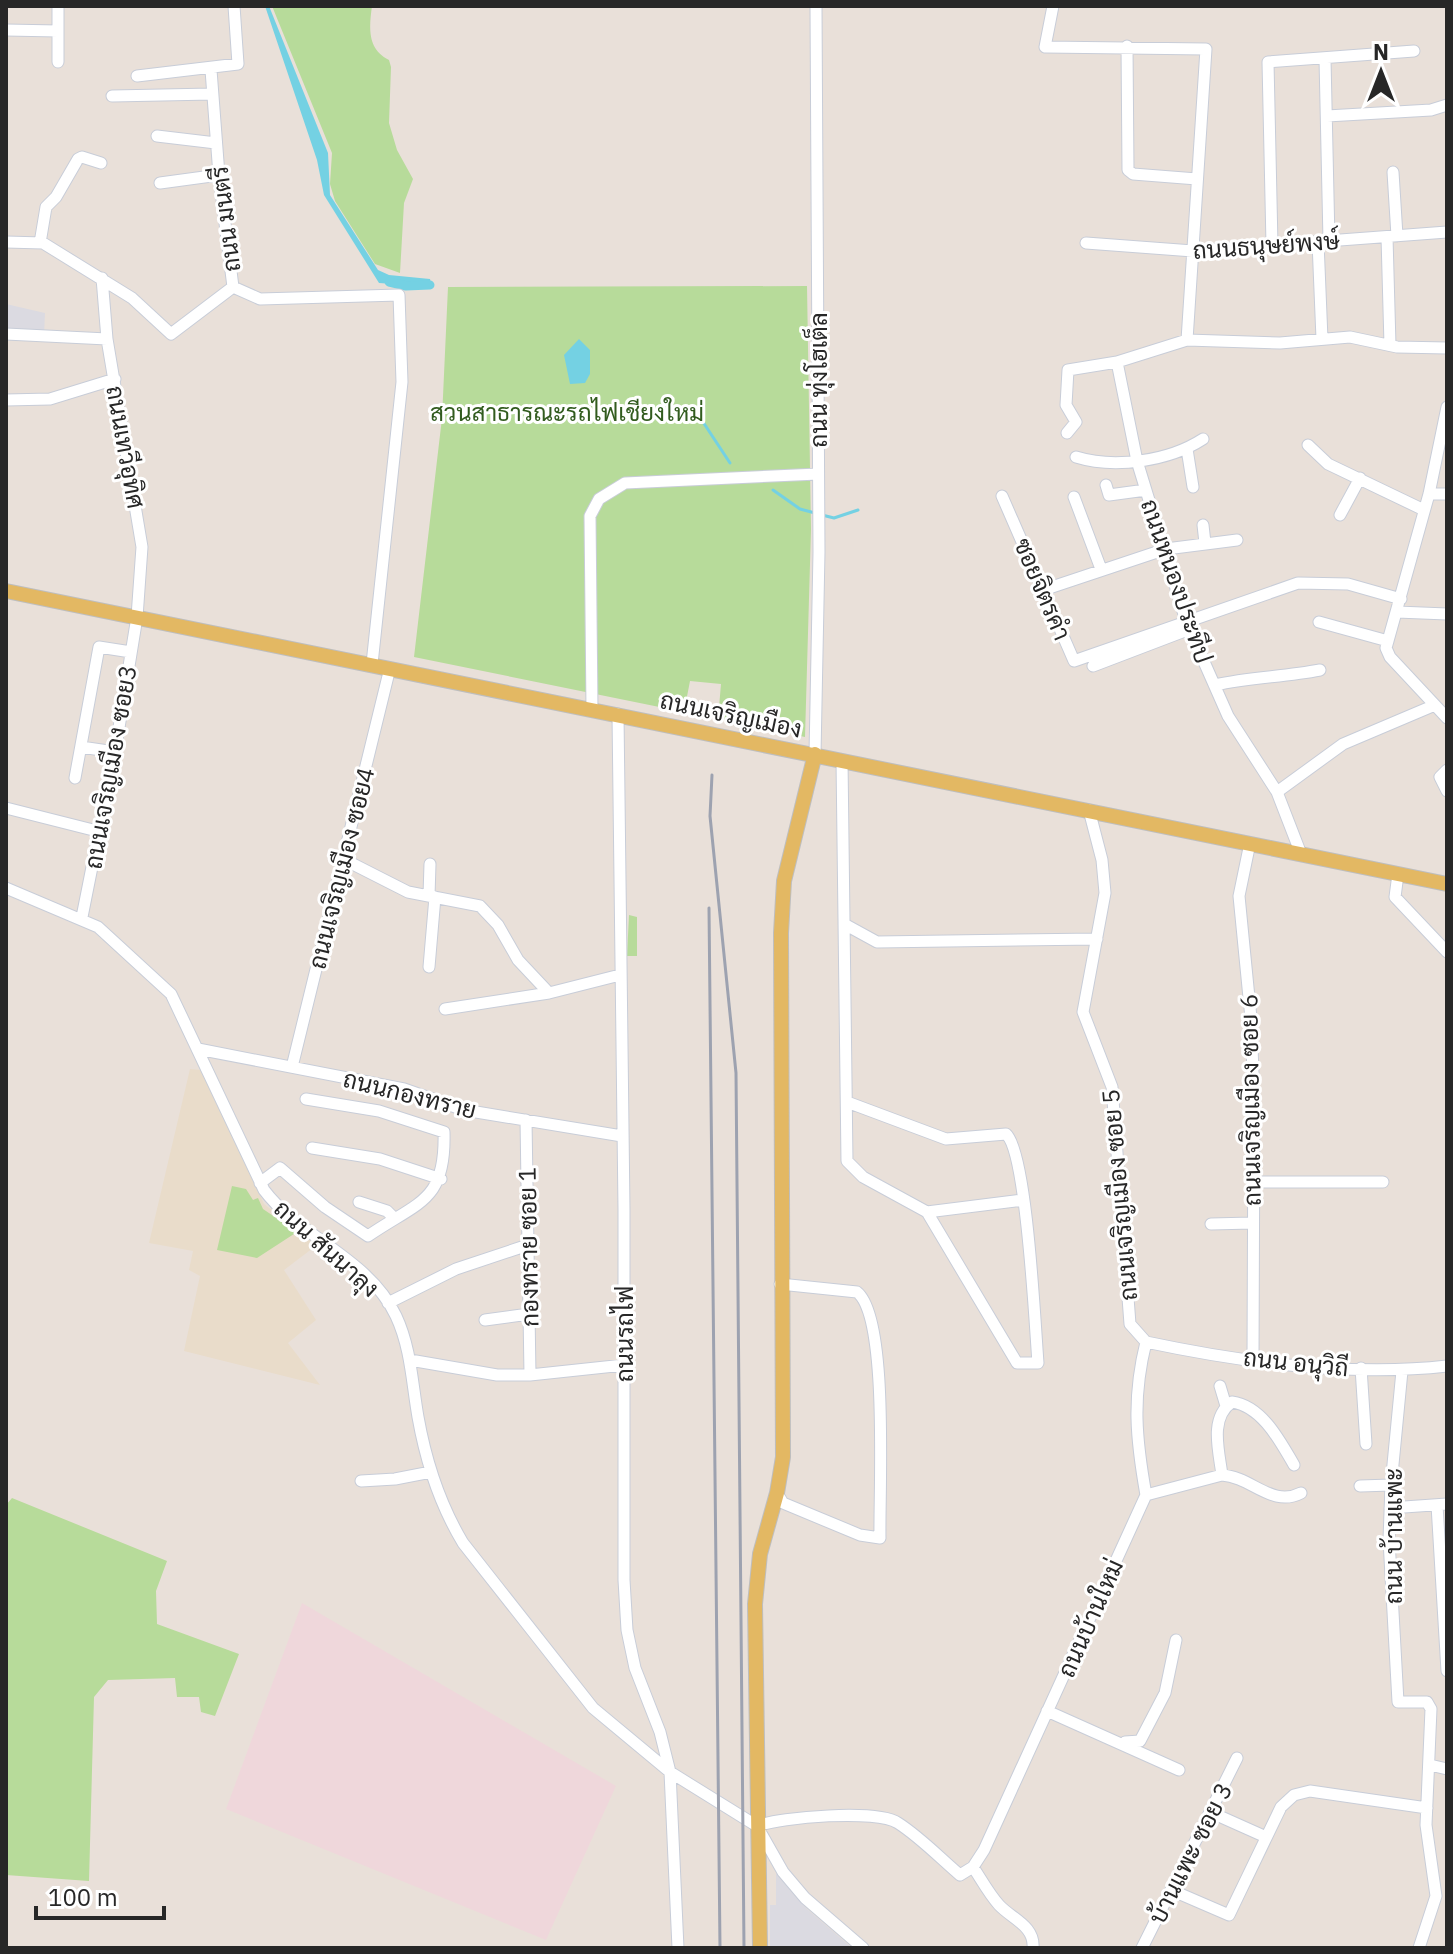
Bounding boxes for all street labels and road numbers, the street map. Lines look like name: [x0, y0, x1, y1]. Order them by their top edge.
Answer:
street label: ถนน มนตรี: [203, 164, 247, 274]
street label: ถนนธนุษย์พงษ์: [1191, 224, 1341, 267]
street label: ถนน ทุ่งโฮเต็ล: [802, 312, 835, 448]
street label: ถนนเทวีอุทิศ: [98, 383, 153, 511]
street label: ถนนหนองประทีป: [1134, 495, 1220, 667]
street label: ซอยจิตรคำ: [1007, 533, 1079, 645]
street label: ถนนเจริญเมือง ซอย3: [76, 662, 144, 872]
street label: ถนนเจริญเมือง: [657, 683, 805, 745]
street label: ถนนเจริญเมือง ซอย4: [300, 764, 382, 972]
street label: ถนนเจริญเมือง ซอย 6: [1232, 994, 1268, 1206]
street label: ถนนกองทราย: [340, 1062, 480, 1126]
street label: ถนนเจริญเมือง ซอย 5: [1094, 1088, 1144, 1302]
street label: กองทราย ซอย 1: [511, 1167, 545, 1327]
street label: ถนน สันนาลุง: [267, 1192, 386, 1305]
street label: ถนนรถไฟ: [608, 1286, 640, 1382]
street label: ถนน อนุวิถี: [1242, 1341, 1350, 1384]
street label: ถนน บ้านแพะ: [1377, 1468, 1409, 1604]
street label: ถนนบ้านใหม่: [1050, 1554, 1130, 1682]
street label: บ้านแพะ ซอย 3: [1141, 1777, 1239, 1929]

